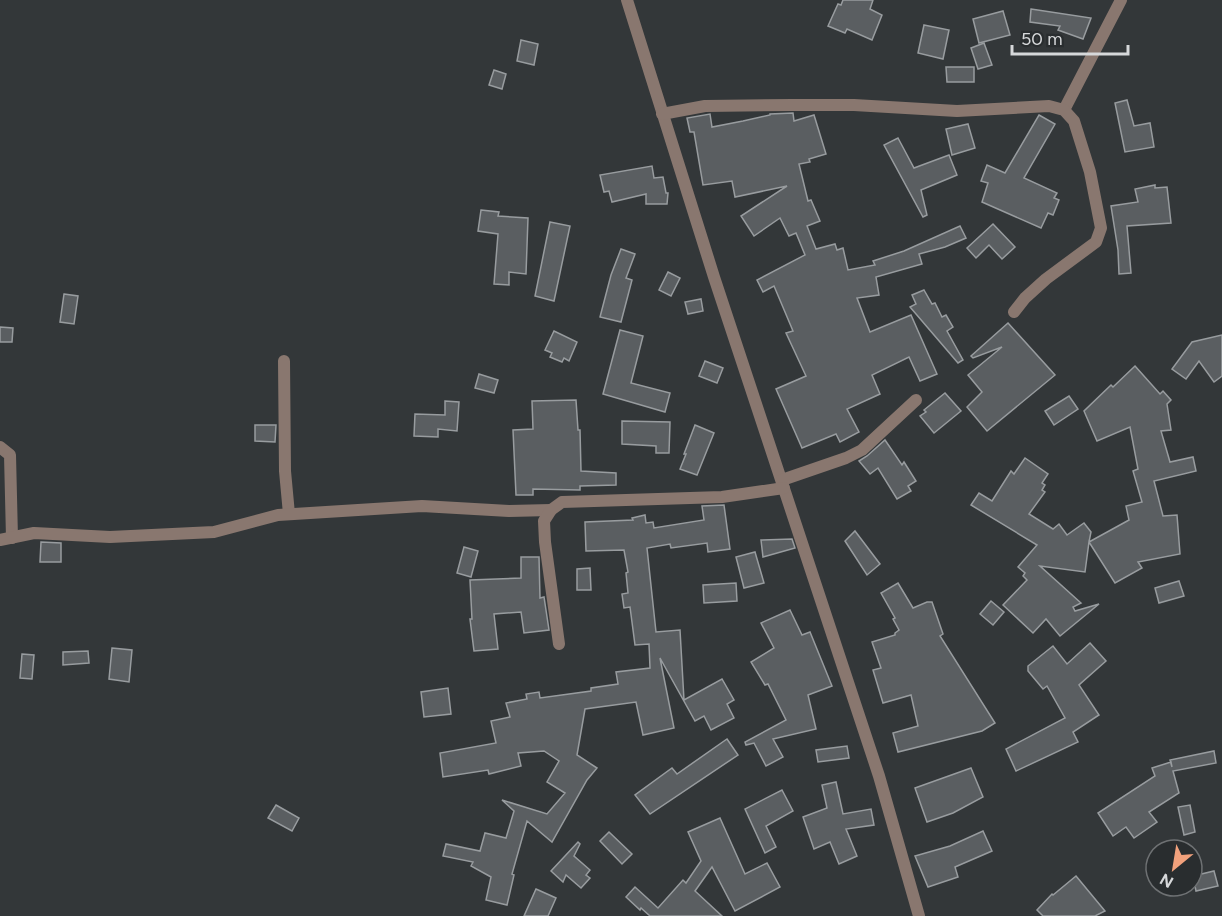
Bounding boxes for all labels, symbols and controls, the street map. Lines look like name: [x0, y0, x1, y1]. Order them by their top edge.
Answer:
scale bar: [1012, 18, 1128, 56]
text: 50 m: [1021, 28, 1063, 50]
north arrow: [1144, 838, 1204, 898]
text: N: [1157, 869, 1177, 892]

